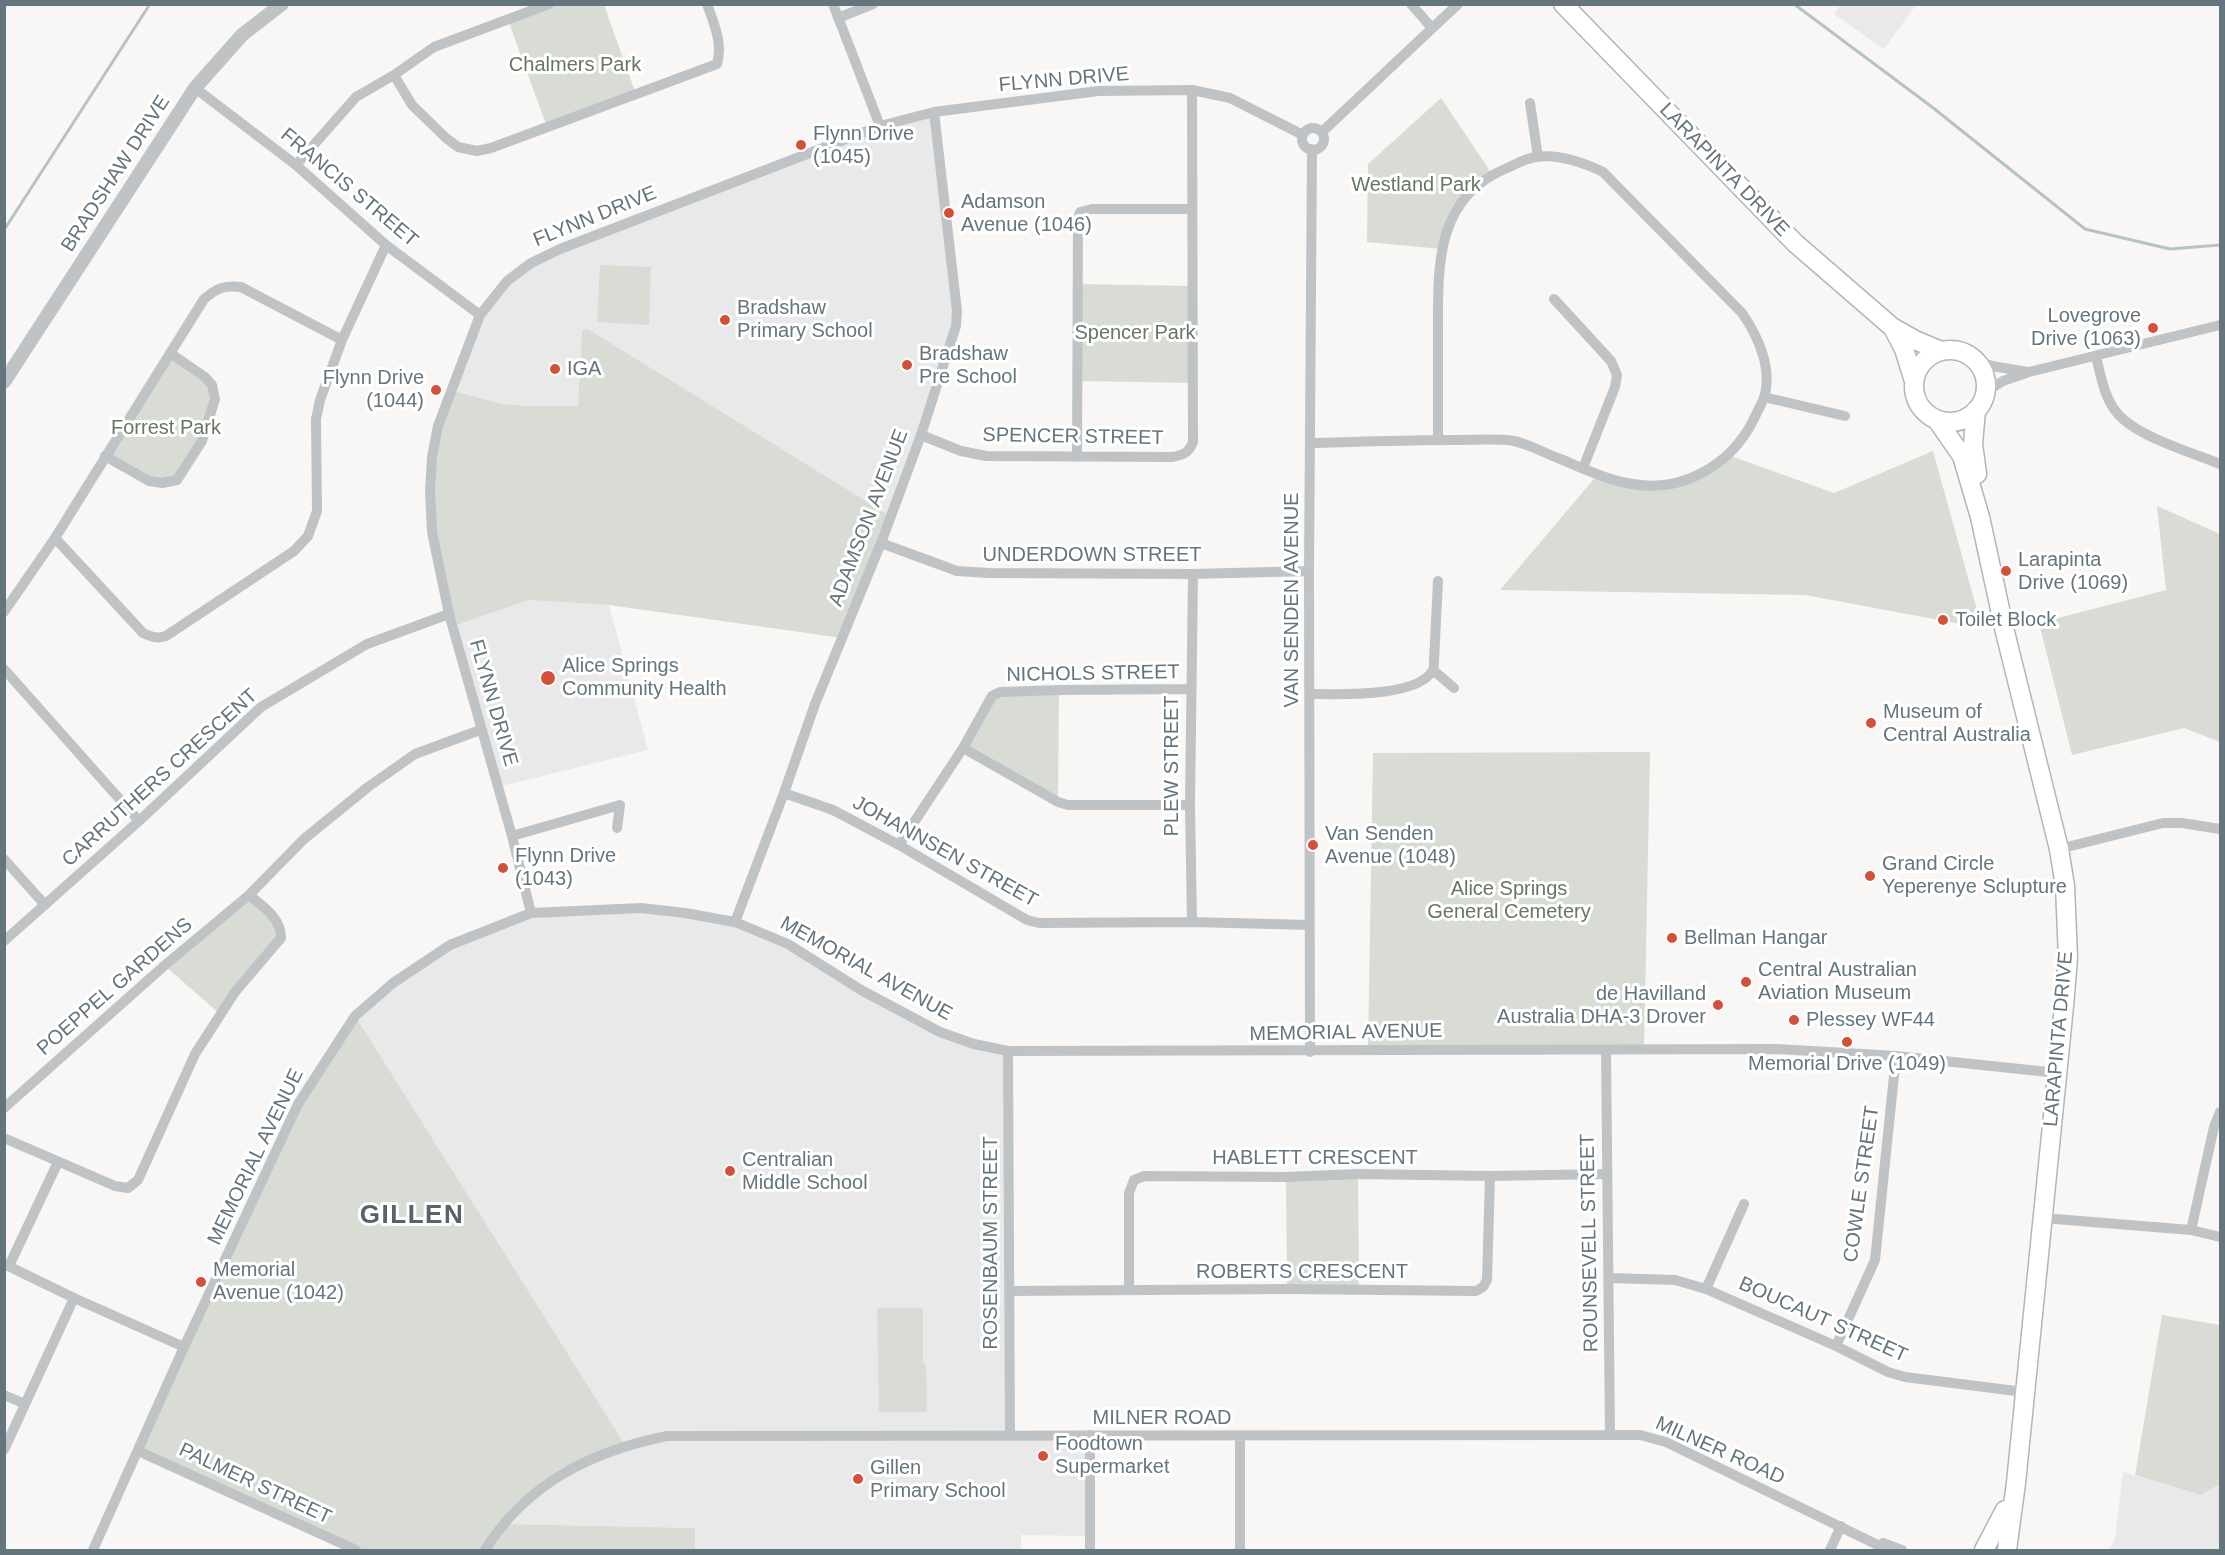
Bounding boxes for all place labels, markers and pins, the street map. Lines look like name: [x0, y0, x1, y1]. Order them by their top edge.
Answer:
place label: Flynn Drive (1045): [813, 122, 914, 169]
marker: Flynn Drive (1045): [794, 138, 808, 152]
place label: Adamson Avenue (1046): [961, 190, 1092, 237]
marker: Adamson Avenue (1046): [942, 206, 956, 220]
place label: Bradshaw Primary School: [737, 296, 873, 343]
place label: Lovegrove Drive (1063): [2031, 304, 2141, 351]
marker: Bradshaw Primary School: [718, 313, 732, 327]
marker: Lovegrove Drive (1063): [2146, 321, 2160, 335]
place label: Bradshaw Pre School: [919, 342, 1017, 389]
place label: IGA: [567, 357, 601, 381]
marker: Bradshaw Pre School: [900, 358, 914, 372]
marker: IGA: [548, 362, 562, 376]
place label: Flynn Drive (1044): [323, 366, 424, 413]
marker: Flynn Drive (1044): [429, 383, 443, 397]
place label: Larapinta Drive (1069): [2018, 548, 2128, 595]
marker: Larapinta Drive (1069): [1999, 564, 2013, 578]
place label: Toilet Block: [1955, 608, 2056, 632]
marker: Toilet Block: [1936, 613, 1950, 627]
place label: Alice Springs Community Health: [562, 654, 727, 701]
marker: Alice Springs Community Health: [539, 669, 557, 687]
place label: Museum of Central Australia: [1883, 700, 2031, 747]
marker: Museum of Central Australia: [1864, 716, 1878, 730]
place label: Van Senden Avenue (1048): [1325, 822, 1456, 869]
marker: Van Senden Avenue (1048): [1306, 838, 1320, 852]
place label: Flynn Drive (1043): [515, 844, 616, 891]
place label: Grand Circle Yeperenye Sclupture: [1882, 852, 2067, 899]
marker: Flynn Drive (1043): [496, 861, 510, 875]
marker: Grand Circle Yeperenye Sclupture: [1863, 869, 1877, 883]
place label: Bellman Hangar: [1684, 926, 1827, 950]
marker: Bellman Hangar: [1665, 931, 1679, 945]
place label: Central Australian Aviation Museum: [1758, 958, 1917, 1005]
marker: Central Australian Aviation Museum: [1739, 975, 1753, 989]
place label: de Havilland Australia DHA-3 Drover: [1497, 982, 1706, 1029]
marker: de Havilland Australia DHA-3 Drover: [1711, 998, 1725, 1012]
place label: Plessey WF44: [1806, 1008, 1935, 1032]
marker: Plessey WF44: [1787, 1013, 1801, 1027]
marker: Memorial Drive (1049): [1840, 1035, 1854, 1049]
place label: Memorial Drive (1049): [1748, 1052, 1946, 1076]
place label: Centralian Middle School: [742, 1148, 868, 1195]
marker: Centralian Middle School: [723, 1164, 737, 1178]
place label: Memorial Avenue (1042): [213, 1258, 344, 1305]
marker: Memorial Avenue (1042): [194, 1275, 208, 1289]
place label: Foodtown Supermarket: [1055, 1432, 1169, 1479]
marker: Foodtown Supermarket: [1036, 1449, 1050, 1463]
place label: Gillen Primary School: [870, 1456, 1006, 1503]
marker: Gillen Primary School: [851, 1472, 865, 1486]

